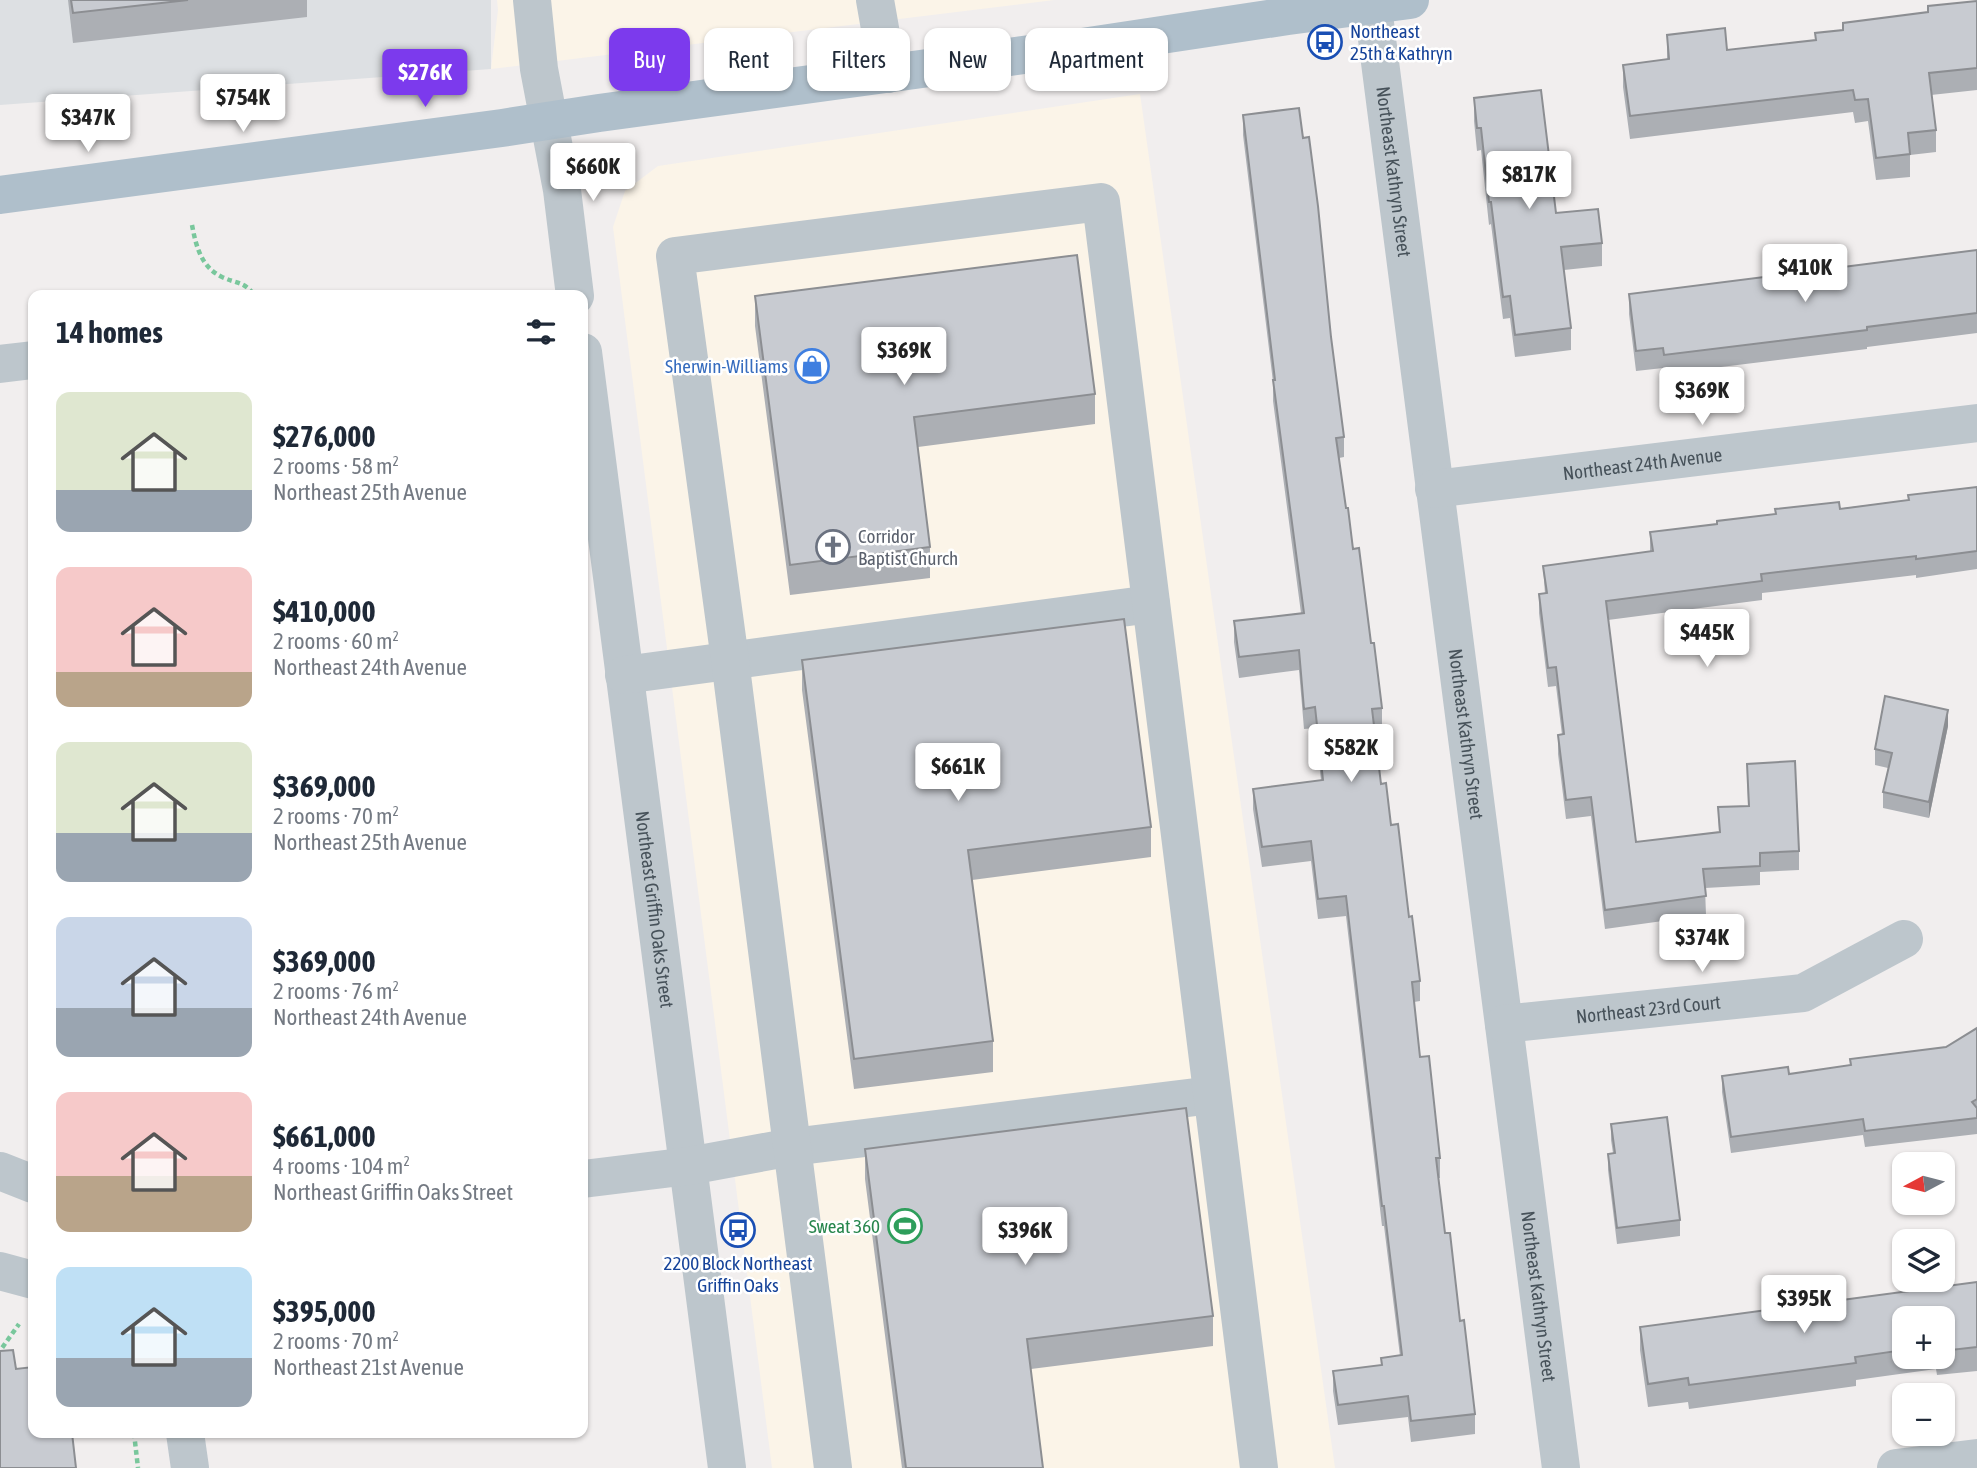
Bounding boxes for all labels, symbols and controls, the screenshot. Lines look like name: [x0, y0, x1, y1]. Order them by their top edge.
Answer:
place label: Northeast 25th & Kathryn: [1350, 20, 1453, 64]
bus stop icon: Northeast 25th & Kathryn: [1306, 23, 1344, 61]
chip: Buy: [609, 28, 690, 91]
chip: Rent: [704, 28, 793, 91]
chip: Filters: [807, 28, 910, 91]
chip: New: [924, 28, 1011, 91]
chip: Apartment: [1025, 28, 1168, 91]
pin: $276K: [376, 50, 474, 109]
text: $276K: [398, 59, 452, 85]
pin: $754K: [194, 74, 292, 134]
text: $754K: [216, 84, 270, 110]
street label: Northeast Kathryn Street: [1372, 85, 1416, 258]
pin: $347K: [39, 94, 137, 154]
text: $347K: [61, 104, 115, 130]
pin: $660K: [544, 144, 642, 203]
pin: $817K: [1480, 152, 1578, 211]
text: $660K: [566, 153, 620, 179]
text: $817K: [1502, 161, 1556, 187]
pin: $410K: [1756, 244, 1854, 304]
text: $410K: [1778, 254, 1832, 280]
icon: filters: [522, 313, 560, 351]
text: 14 homes: [56, 315, 163, 349]
pin: $369K: [855, 328, 953, 387]
text: $369K: [877, 337, 931, 363]
shop icon: Sherwin-Williams: [793, 347, 831, 385]
place label: Sherwin-Williams: [665, 355, 788, 377]
pin: $369K: [1653, 368, 1751, 427]
text: $369K: [1675, 377, 1729, 403]
text: $276,000: [273, 419, 376, 453]
icon: home: [112, 420, 196, 504]
street label: Northeast 24th Avenue: [1562, 443, 1723, 484]
text: 2 rooms · 58 m²: [273, 453, 399, 479]
text: Northeast 25th Avenue: [273, 479, 467, 505]
place label: Corridor Baptist Church: [858, 525, 958, 569]
church icon: Corridor Baptist Church: [814, 528, 852, 566]
text: $410,000: [273, 594, 376, 628]
icon: home: [112, 595, 196, 679]
pin: $445K: [1658, 610, 1756, 669]
text: $445K: [1680, 619, 1734, 645]
text: 2 rooms · 60 m²: [273, 628, 399, 654]
street label: Northeast Kathryn Street: [1445, 647, 1488, 821]
text: Northeast 24th Avenue: [273, 654, 467, 680]
pin: $582K: [1302, 724, 1400, 784]
text: $582K: [1324, 734, 1378, 760]
pin: $661K: [909, 744, 1007, 803]
text: $661K: [931, 753, 985, 779]
text: $369,000: [273, 769, 376, 803]
icon: home: [112, 770, 196, 854]
text: 2 rooms · 70 m²: [273, 803, 399, 829]
street label: Northeast Griffin Oaks Street: [631, 810, 679, 1009]
text: Northeast 25th Avenue: [273, 829, 467, 855]
pin: $374K: [1653, 914, 1751, 974]
text: $374K: [1675, 924, 1729, 950]
text: $369,000: [273, 944, 376, 978]
icon: home: [112, 945, 196, 1029]
text: 2 rooms · 76 m²: [273, 978, 399, 1004]
street label: Northeast 23rd Court: [1575, 991, 1722, 1027]
text: Northeast 24th Avenue: [273, 1004, 467, 1030]
text: $661,000: [273, 1119, 376, 1153]
icon: home: [112, 1120, 196, 1204]
north arrow: [1892, 1152, 1955, 1214]
map controls: [1892, 1152, 1955, 1446]
text: 4 rooms · 104 m²: [273, 1153, 410, 1179]
text: Northeast Griffin Oaks Street: [273, 1179, 513, 1205]
sports icon: Sweat 360: [886, 1207, 924, 1245]
pin: $396K: [976, 1208, 1074, 1267]
street label: Northeast Kathryn Street: [1517, 1210, 1561, 1383]
bus stop icon: 2200 Block Northeast Griffin Oaks: [719, 1211, 757, 1249]
place label: Sweat 360: [809, 1215, 880, 1237]
text: $396K: [998, 1217, 1052, 1243]
button: layers: [1892, 1229, 1955, 1292]
place label: 2200 Block Northeast Griffin Oaks: [664, 1252, 812, 1296]
pin: $395K: [1755, 1276, 1853, 1335]
text: $395K: [1777, 1285, 1831, 1311]
text: $395,000: [273, 1294, 376, 1328]
icon: home: [112, 1295, 196, 1379]
button: +: [1892, 1306, 1955, 1369]
text: 2 rooms · 70 m²: [273, 1328, 399, 1354]
text: Northeast 21st Avenue: [273, 1354, 464, 1380]
button: −: [1892, 1383, 1955, 1446]

